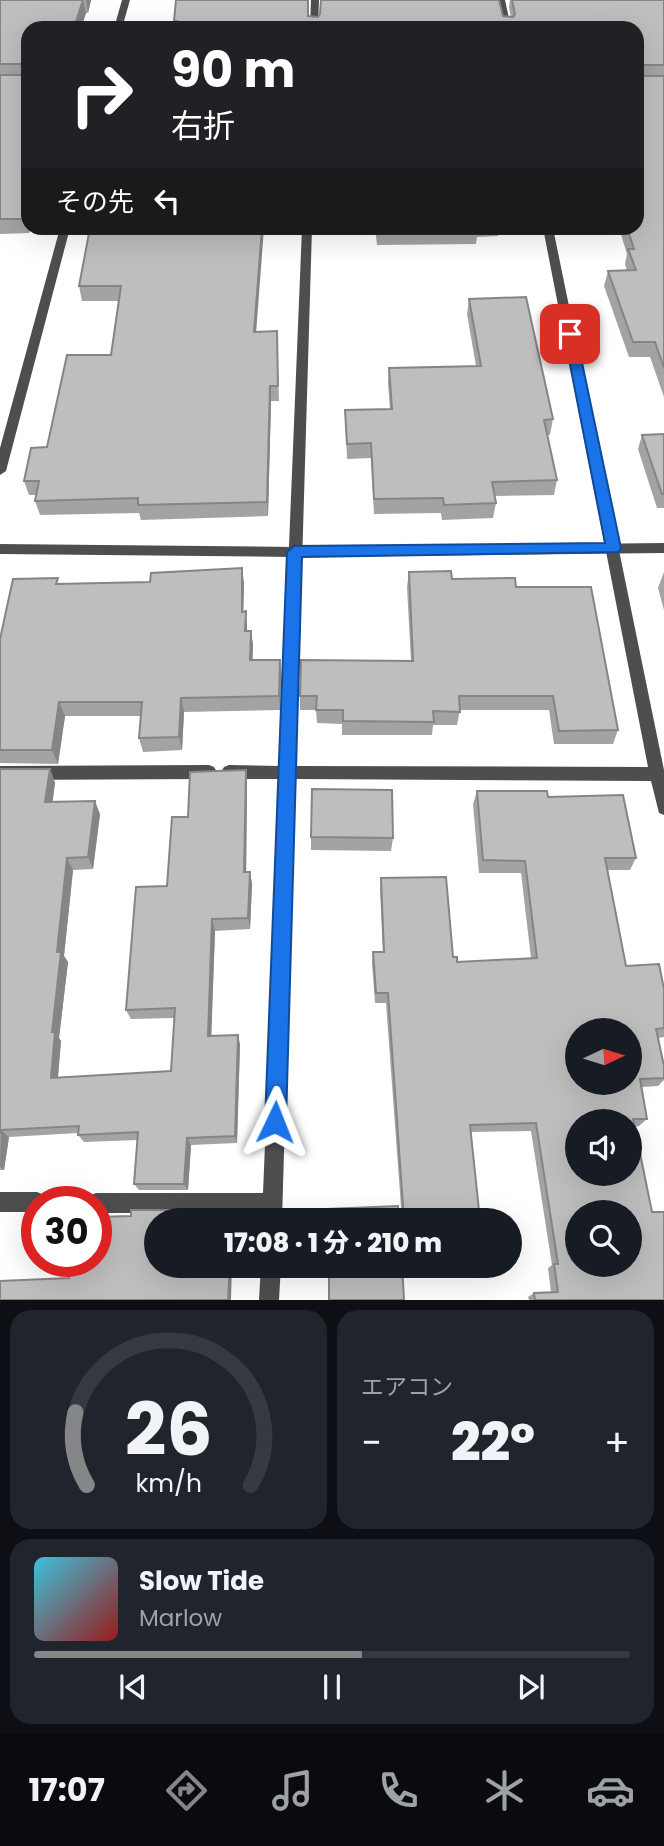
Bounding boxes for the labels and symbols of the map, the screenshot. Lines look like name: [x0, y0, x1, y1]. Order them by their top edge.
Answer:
pin: [540, 304, 600, 364]
north arrow: [565, 1018, 642, 1096]
position arrow: [238, 1085, 312, 1159]
speed limit sign: 30: [21, 1186, 112, 1277]

